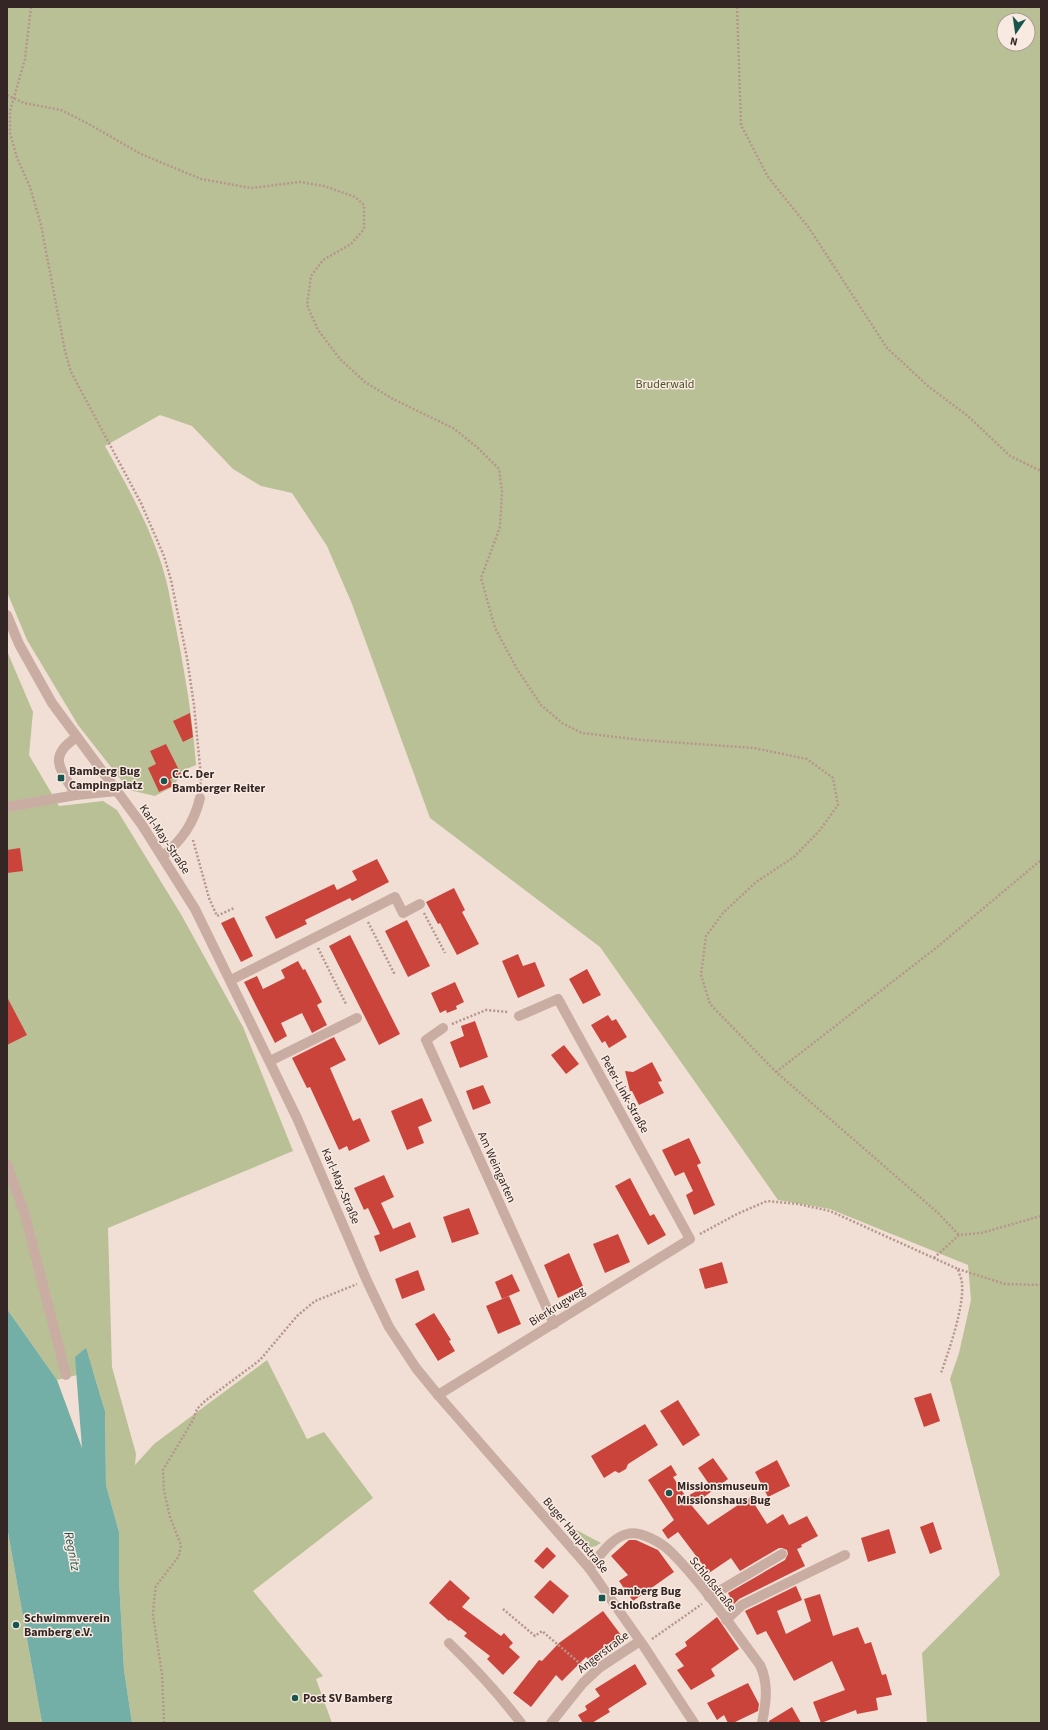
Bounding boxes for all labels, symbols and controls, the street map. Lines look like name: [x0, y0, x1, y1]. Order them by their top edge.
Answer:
north arrow: [996, 12, 1036, 52]
text: N: [1009, 33, 1019, 49]
park label: Bruderwald: [635, 376, 695, 393]
place label: Bamberg Bug Campingplatz: [69, 763, 143, 794]
place label: C.C. Der Bamberger Reiter: [172, 766, 266, 797]
marker: Bamberg Bug Campingplatz: [56, 773, 66, 783]
marker: C.C. Der Bamberger Reiter: [159, 776, 169, 786]
street label: Karl-May-Straße: [135, 801, 194, 878]
street label: Peter-Link-Straße: [596, 1052, 653, 1136]
street label: Am Weingarten: [473, 1129, 520, 1205]
street label: Karl-May-Straße: [317, 1146, 364, 1227]
street label: Bierkrugweg: [526, 1282, 589, 1330]
place label: Missionsmuseum Missionshaus Bug: [677, 1478, 771, 1509]
marker: Missionsmuseum Missionshaus Bug: [664, 1488, 674, 1498]
street label: Buger Hauptstraße: [539, 1494, 612, 1577]
water label: Regnitz: [59, 1530, 85, 1573]
street label: Schloßstraße: [685, 1553, 740, 1616]
place label: Bamberg Bug Schloßstraße: [610, 1583, 682, 1614]
marker: Bamberg Bug Schloßstraße: [597, 1593, 607, 1603]
place label: Schwimmverein Bamberg e.V.: [24, 1610, 110, 1641]
marker: Schwimmverein Bamberg e.V.: [11, 1620, 21, 1630]
street label: Angerstraße: [574, 1627, 633, 1677]
place label: Post SV Bamberg: [303, 1690, 393, 1707]
marker: Post SV Bamberg: [290, 1693, 300, 1703]

